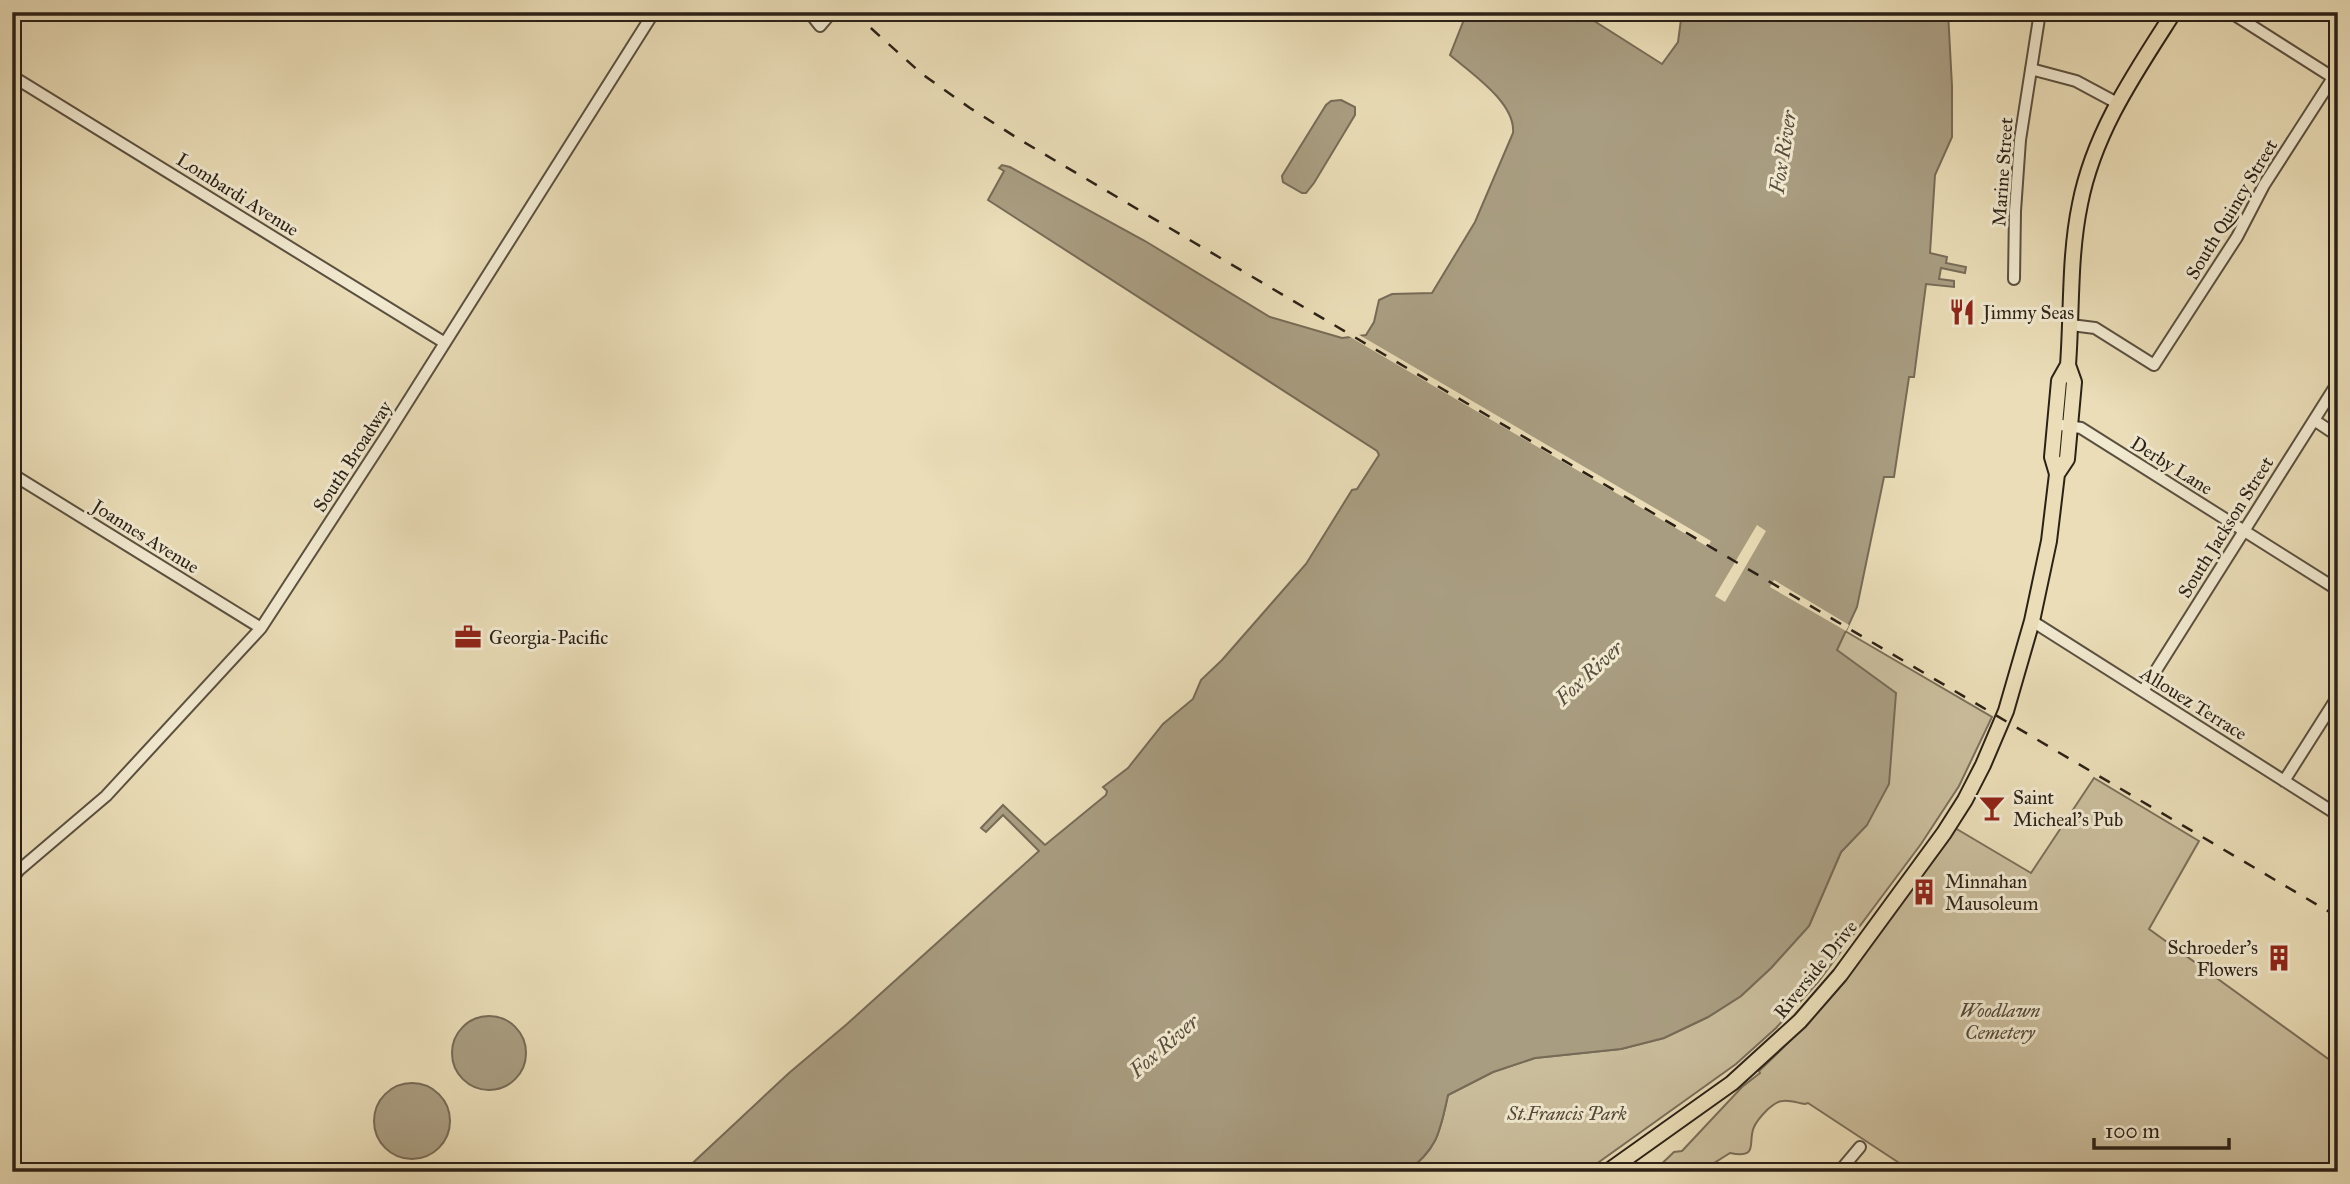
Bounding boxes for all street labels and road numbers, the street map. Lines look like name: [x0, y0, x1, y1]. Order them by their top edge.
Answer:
street label: Marine Street: [1987, 116, 2018, 227]
street label: South Quincy Street: [2181, 135, 2282, 284]
street label: Lombardi Avenue: [172, 148, 303, 241]
street label: South Broadway: [308, 395, 397, 516]
street label: Derby Lane: [2127, 431, 2217, 500]
street label: South Jackson Street: [2173, 452, 2279, 603]
street label: Joannes Avenue: [86, 493, 203, 579]
street label: Allouez Terrace: [2135, 661, 2251, 745]
street label: Riverside Drive: [1769, 915, 1862, 1023]

